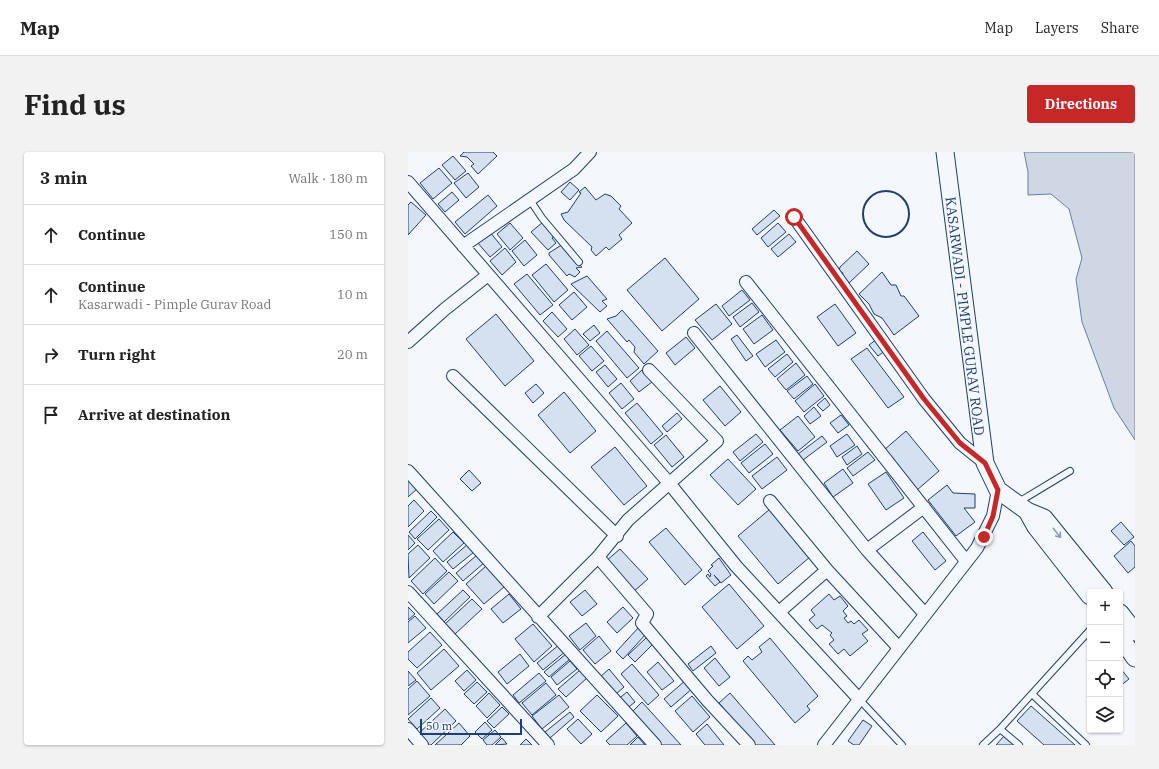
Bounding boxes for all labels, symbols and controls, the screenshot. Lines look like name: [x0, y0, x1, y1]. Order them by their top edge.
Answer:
text: Map: [20, 16, 60, 40]
text: Map: [985, 19, 1013, 37]
text: Layers: [1035, 19, 1079, 37]
text: Share: [1101, 19, 1139, 37]
button: Directions: [1027, 85, 1135, 123]
text: Find us: [24, 86, 126, 123]
text: 3 min: [40, 167, 88, 189]
text: Walk · 180 m: [289, 170, 368, 187]
street label: KASARWADI - PIMPLE GURAV ROAD: [941, 196, 989, 437]
route start: [785, 208, 803, 226]
icon: ahead: [40, 224, 62, 246]
text: Continue: [78, 225, 145, 244]
text: 150 m: [329, 226, 368, 243]
text: Continue: [78, 277, 145, 296]
icon: ahead: [40, 284, 62, 306]
text: 10 m: [337, 286, 368, 303]
text: Kasarwadi - Pimple Gurav Road: [78, 296, 271, 313]
icon: right: [40, 344, 62, 366]
text: Turn right: [78, 345, 156, 364]
text: 20 m: [337, 346, 368, 363]
icon: arrive: [40, 404, 62, 426]
text: Arrive at destination: [78, 405, 230, 424]
route end: [975, 528, 993, 546]
one-way arrow: [1053, 528, 1061, 539]
map controls: [1087, 589, 1123, 733]
button: +: [1087, 589, 1123, 625]
button: −: [1087, 625, 1123, 661]
button: locate: [1087, 661, 1123, 697]
button: layers: [1087, 697, 1123, 733]
scale bar: [420, 717, 522, 736]
text: 50 m: [426, 719, 452, 733]

